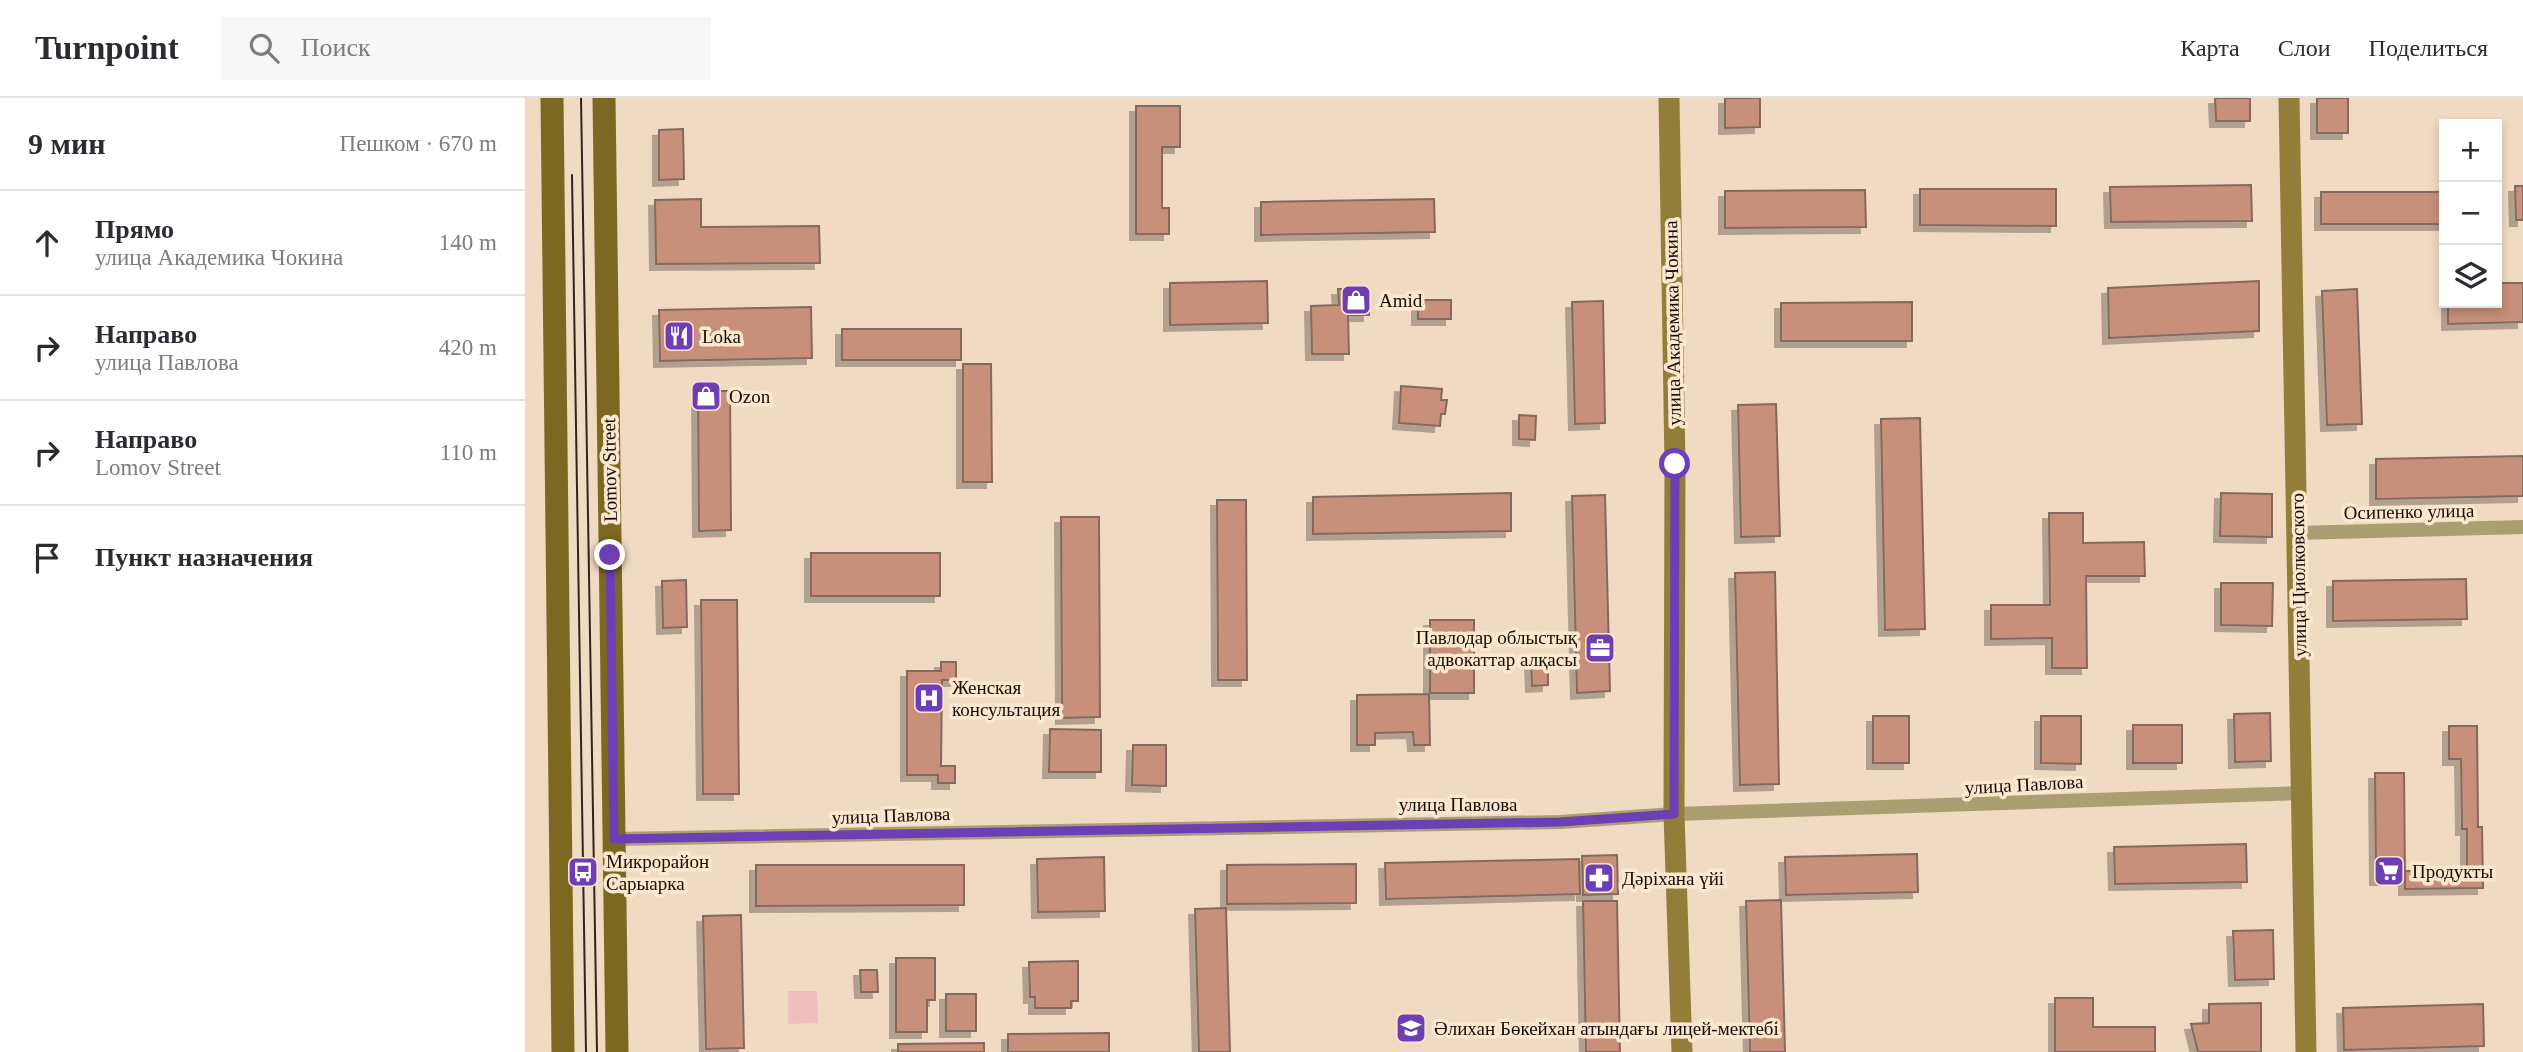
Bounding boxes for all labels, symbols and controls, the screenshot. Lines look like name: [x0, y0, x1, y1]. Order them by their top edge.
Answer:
search box: [221, 17, 711, 80]
icon: search: [245, 29, 283, 67]
text: Turnpoint: [35, 30, 179, 66]
text: Поиск: [301, 33, 371, 62]
text: Карта: [2180, 35, 2240, 61]
text: Слои: [2278, 35, 2331, 61]
text: Поделиться: [2369, 35, 2488, 61]
map controls: [2439, 119, 2502, 308]
button: +: [2439, 119, 2502, 182]
text: 9 мин: [28, 127, 106, 160]
text: Пешком · 670 m: [340, 131, 497, 156]
button: −: [2439, 182, 2502, 245]
text: Прямо: [95, 215, 174, 244]
street label: улица Академика Чокина: [1660, 220, 1685, 426]
icon: ahead: [28, 224, 66, 262]
text: 140 m: [439, 230, 497, 255]
text: улица Академика Чокина: [95, 245, 343, 270]
button: layers: [2439, 245, 2502, 308]
shop icon: Amid: [1339, 283, 1373, 317]
place label: Amid: [1379, 290, 1423, 311]
restaurant icon: Loka: [662, 319, 696, 353]
text: Направо: [95, 320, 197, 349]
place label: Loka: [702, 326, 742, 347]
icon: right: [28, 329, 66, 367]
text: 420 m: [439, 335, 497, 360]
text: улица Павлова: [95, 350, 239, 375]
shop icon: Ozon: [689, 379, 723, 413]
place label: Ozon: [729, 386, 771, 407]
street label: Lomov Street: [598, 417, 621, 522]
text: Направо: [95, 425, 197, 454]
icon: right: [28, 434, 66, 472]
text: 110 m: [440, 440, 497, 465]
route start: [1659, 448, 1690, 479]
text: Lomov Street: [95, 455, 221, 480]
street label: улица Циолковского: [2287, 493, 2310, 657]
street label: Осипенко улица: [2344, 500, 2475, 523]
icon: arrive: [28, 539, 66, 577]
route end: [594, 539, 625, 570]
text: Пункт назначения: [95, 543, 313, 572]
place label: Павлодар облыстық адвокаттар алқасы: [1416, 627, 1578, 670]
office icon: Павлодар облыстық адвокаттар алқасы: [1583, 631, 1617, 665]
place label: Женская консультация: [952, 677, 1061, 720]
hospital icon: Женская консультация: [912, 681, 946, 715]
street label: улица Павлова: [1964, 771, 2084, 798]
street label: улица Павлова: [1399, 794, 1518, 815]
street label: улица Павлова: [831, 803, 951, 828]
place label: Микрорайон Сарыарка: [606, 851, 709, 894]
supermarket icon: Продукты: [2372, 854, 2406, 888]
bus stop icon: Микрорайон Сарыарка: [566, 855, 600, 889]
pharmacy icon: Дәріхана үйі: [1582, 861, 1616, 895]
place label: Продукты: [2412, 861, 2494, 882]
place label: Дәріхана үйі: [1622, 868, 1724, 889]
school or university icon: Әлихан Бөкейхан атындағы лицей-мектебі: [1394, 1011, 1428, 1045]
place label: Әлихан Бөкейхан атындағы лицей-мектебі: [1434, 1018, 1779, 1039]

